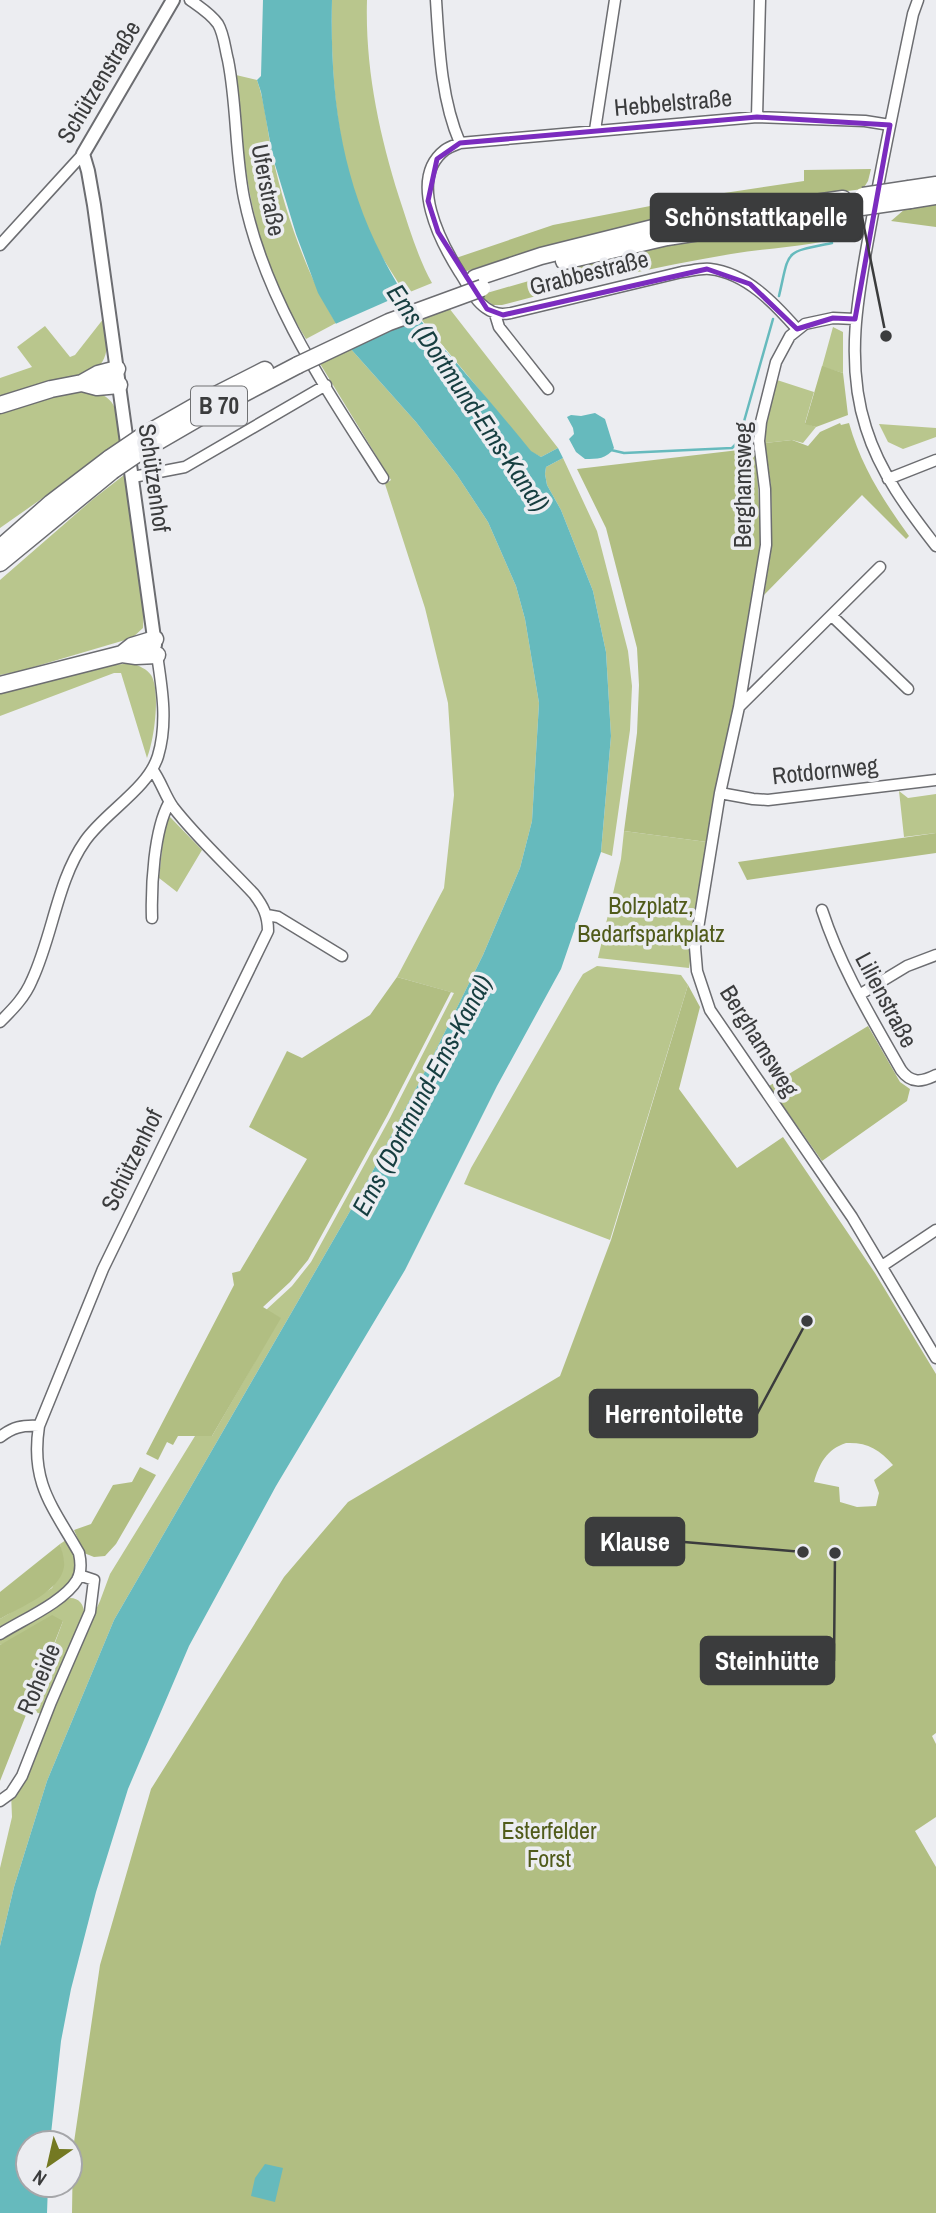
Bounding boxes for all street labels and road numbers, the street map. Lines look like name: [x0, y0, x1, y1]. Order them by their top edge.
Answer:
street label: Schützenstraße: [49, 14, 147, 149]
street label: Hebbelstraße: [613, 81, 733, 123]
street label: Uferstraße: [244, 141, 294, 238]
street label: Grabbestraße: [526, 242, 652, 302]
road number: B 70: [191, 386, 247, 426]
street label: Schützenhof: [132, 421, 179, 535]
street label: Berghamsweg: [726, 422, 758, 548]
street label: Rotdornweg: [770, 749, 879, 791]
street label: Lilienstraße: [848, 946, 925, 1053]
street label: Berghamsweg: [713, 979, 807, 1102]
street label: Schützenhof: [93, 1103, 170, 1216]
street label: Roheide: [9, 1638, 67, 1719]

